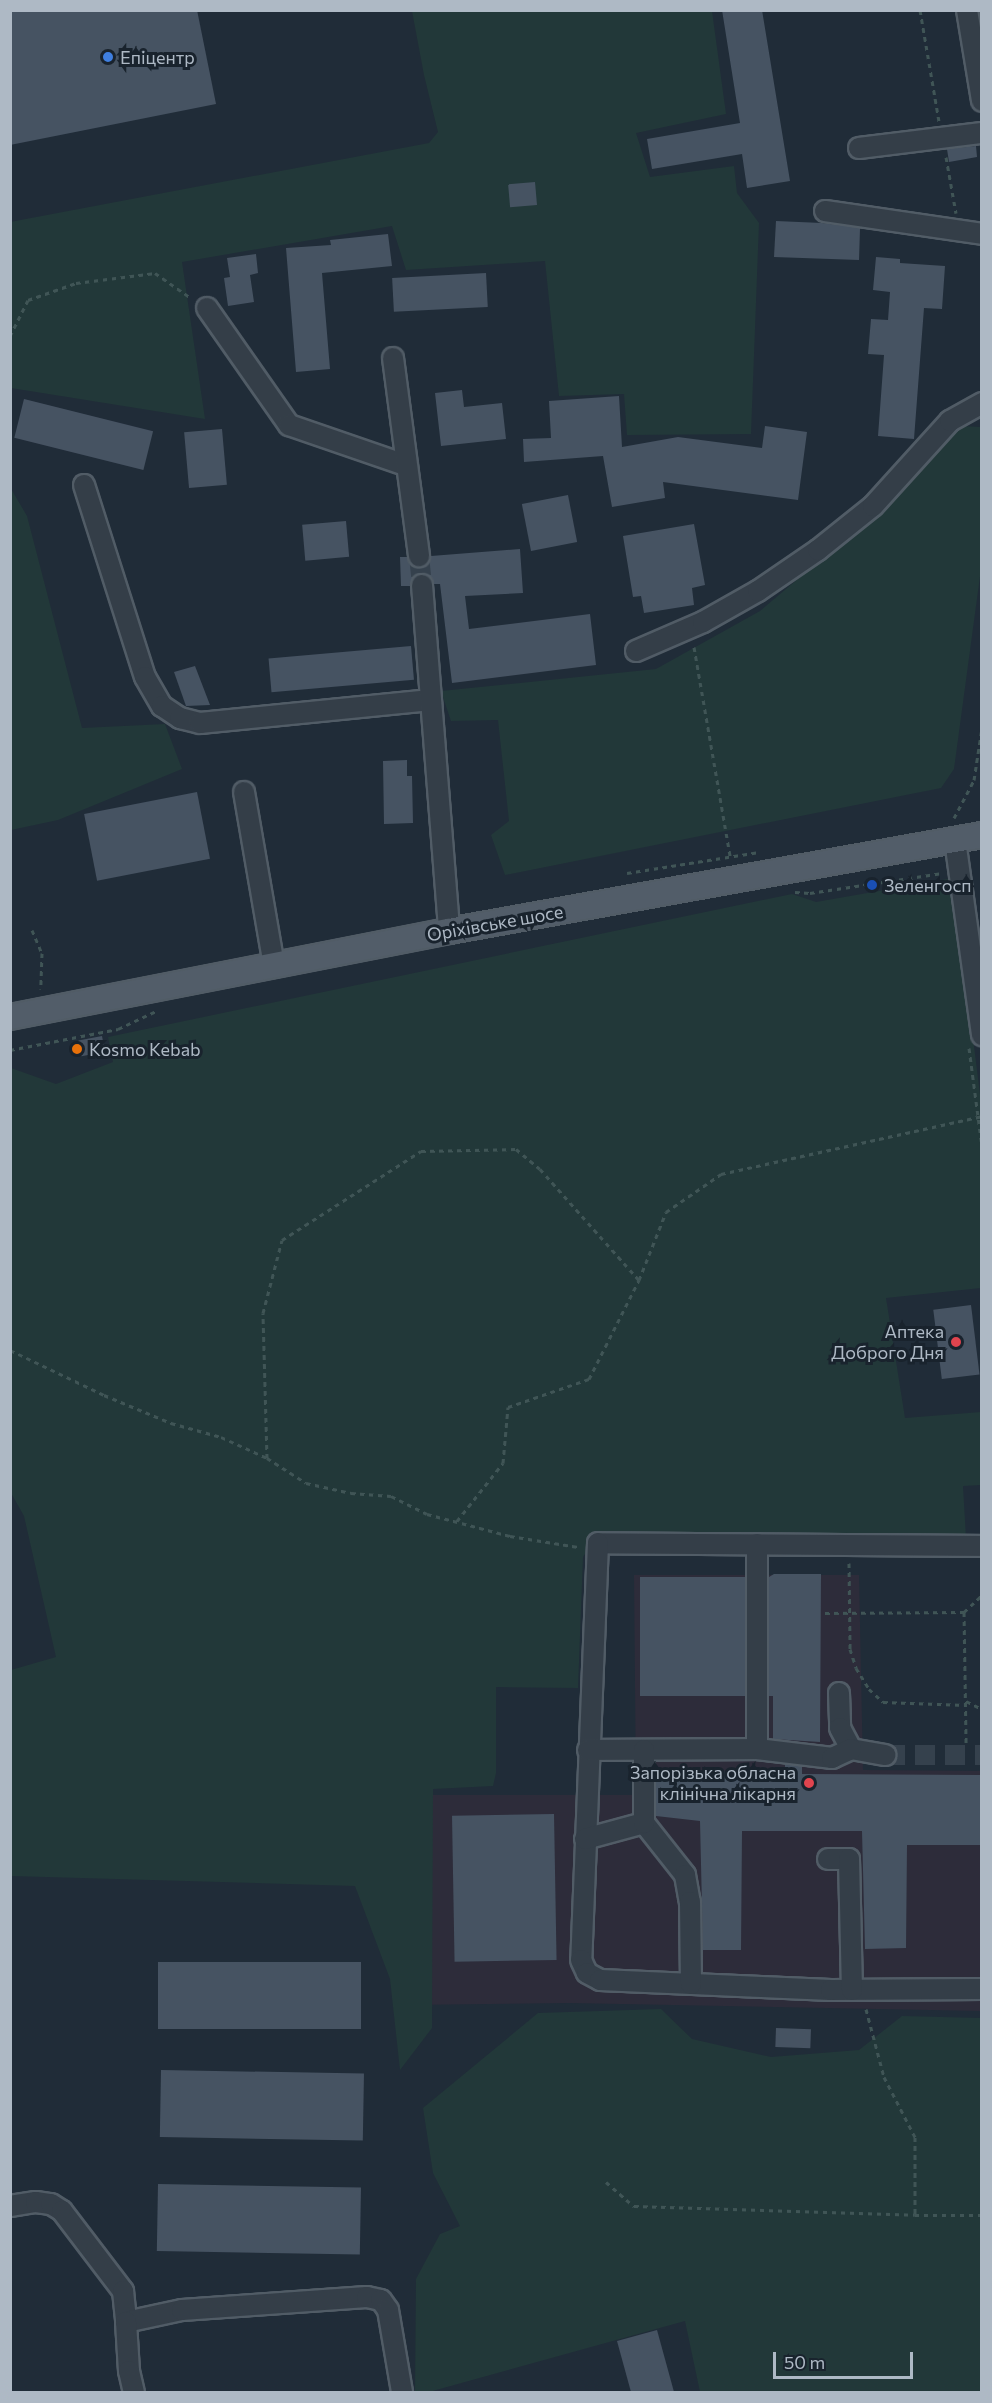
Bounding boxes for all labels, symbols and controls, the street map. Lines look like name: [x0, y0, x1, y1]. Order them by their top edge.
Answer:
place label: Епіцентр: [120, 46, 195, 68]
marker: Епіцентр: [101, 50, 115, 64]
place label: Зеленгосп: [884, 874, 972, 896]
marker: Зеленгосп: [865, 878, 879, 892]
street label: Оріхівське шосе: [425, 900, 565, 946]
place label: Kosmo Kebab: [89, 1038, 201, 1060]
marker: Kosmo Kebab: [70, 1042, 84, 1056]
place label: Аптека Доброго Дня: [831, 1321, 944, 1364]
marker: Аптека Доброго Дня: [949, 1335, 963, 1349]
place label: Запорізька обласна клінічна лікарня: [630, 1762, 796, 1804]
marker: Запорізька обласна клінічна лікарня: [800, 1774, 818, 1792]
scale bar: [776, 2340, 916, 2378]
text: 50 m: [784, 2351, 825, 2373]

